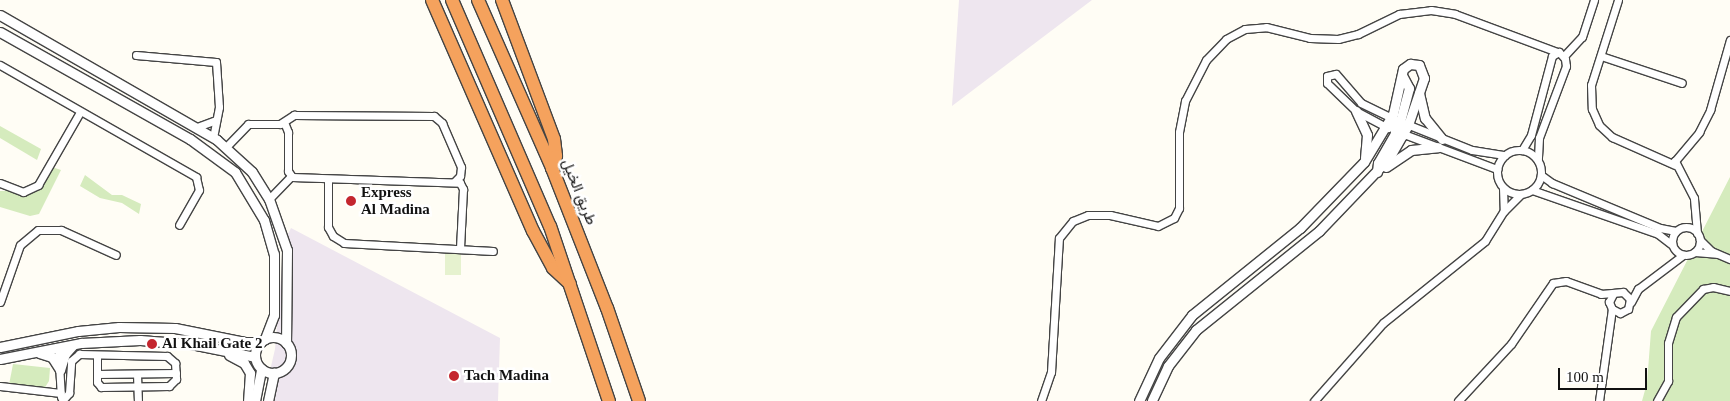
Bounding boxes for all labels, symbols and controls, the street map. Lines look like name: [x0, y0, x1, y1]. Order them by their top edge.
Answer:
street label: طريق الخيل: [558, 156, 600, 228]
place label: Express Al Madina: [361, 183, 430, 218]
marker: Express Al Madina: [345, 195, 357, 207]
place label: Al Khail Gate 2: [162, 335, 262, 353]
marker: Al Khail Gate 2: [146, 338, 158, 350]
scale bar: [1560, 358, 1649, 390]
place label: Tach Madina: [464, 367, 549, 385]
text: 100 m: [1566, 369, 1604, 385]
marker: Tach Madina: [448, 370, 460, 382]

